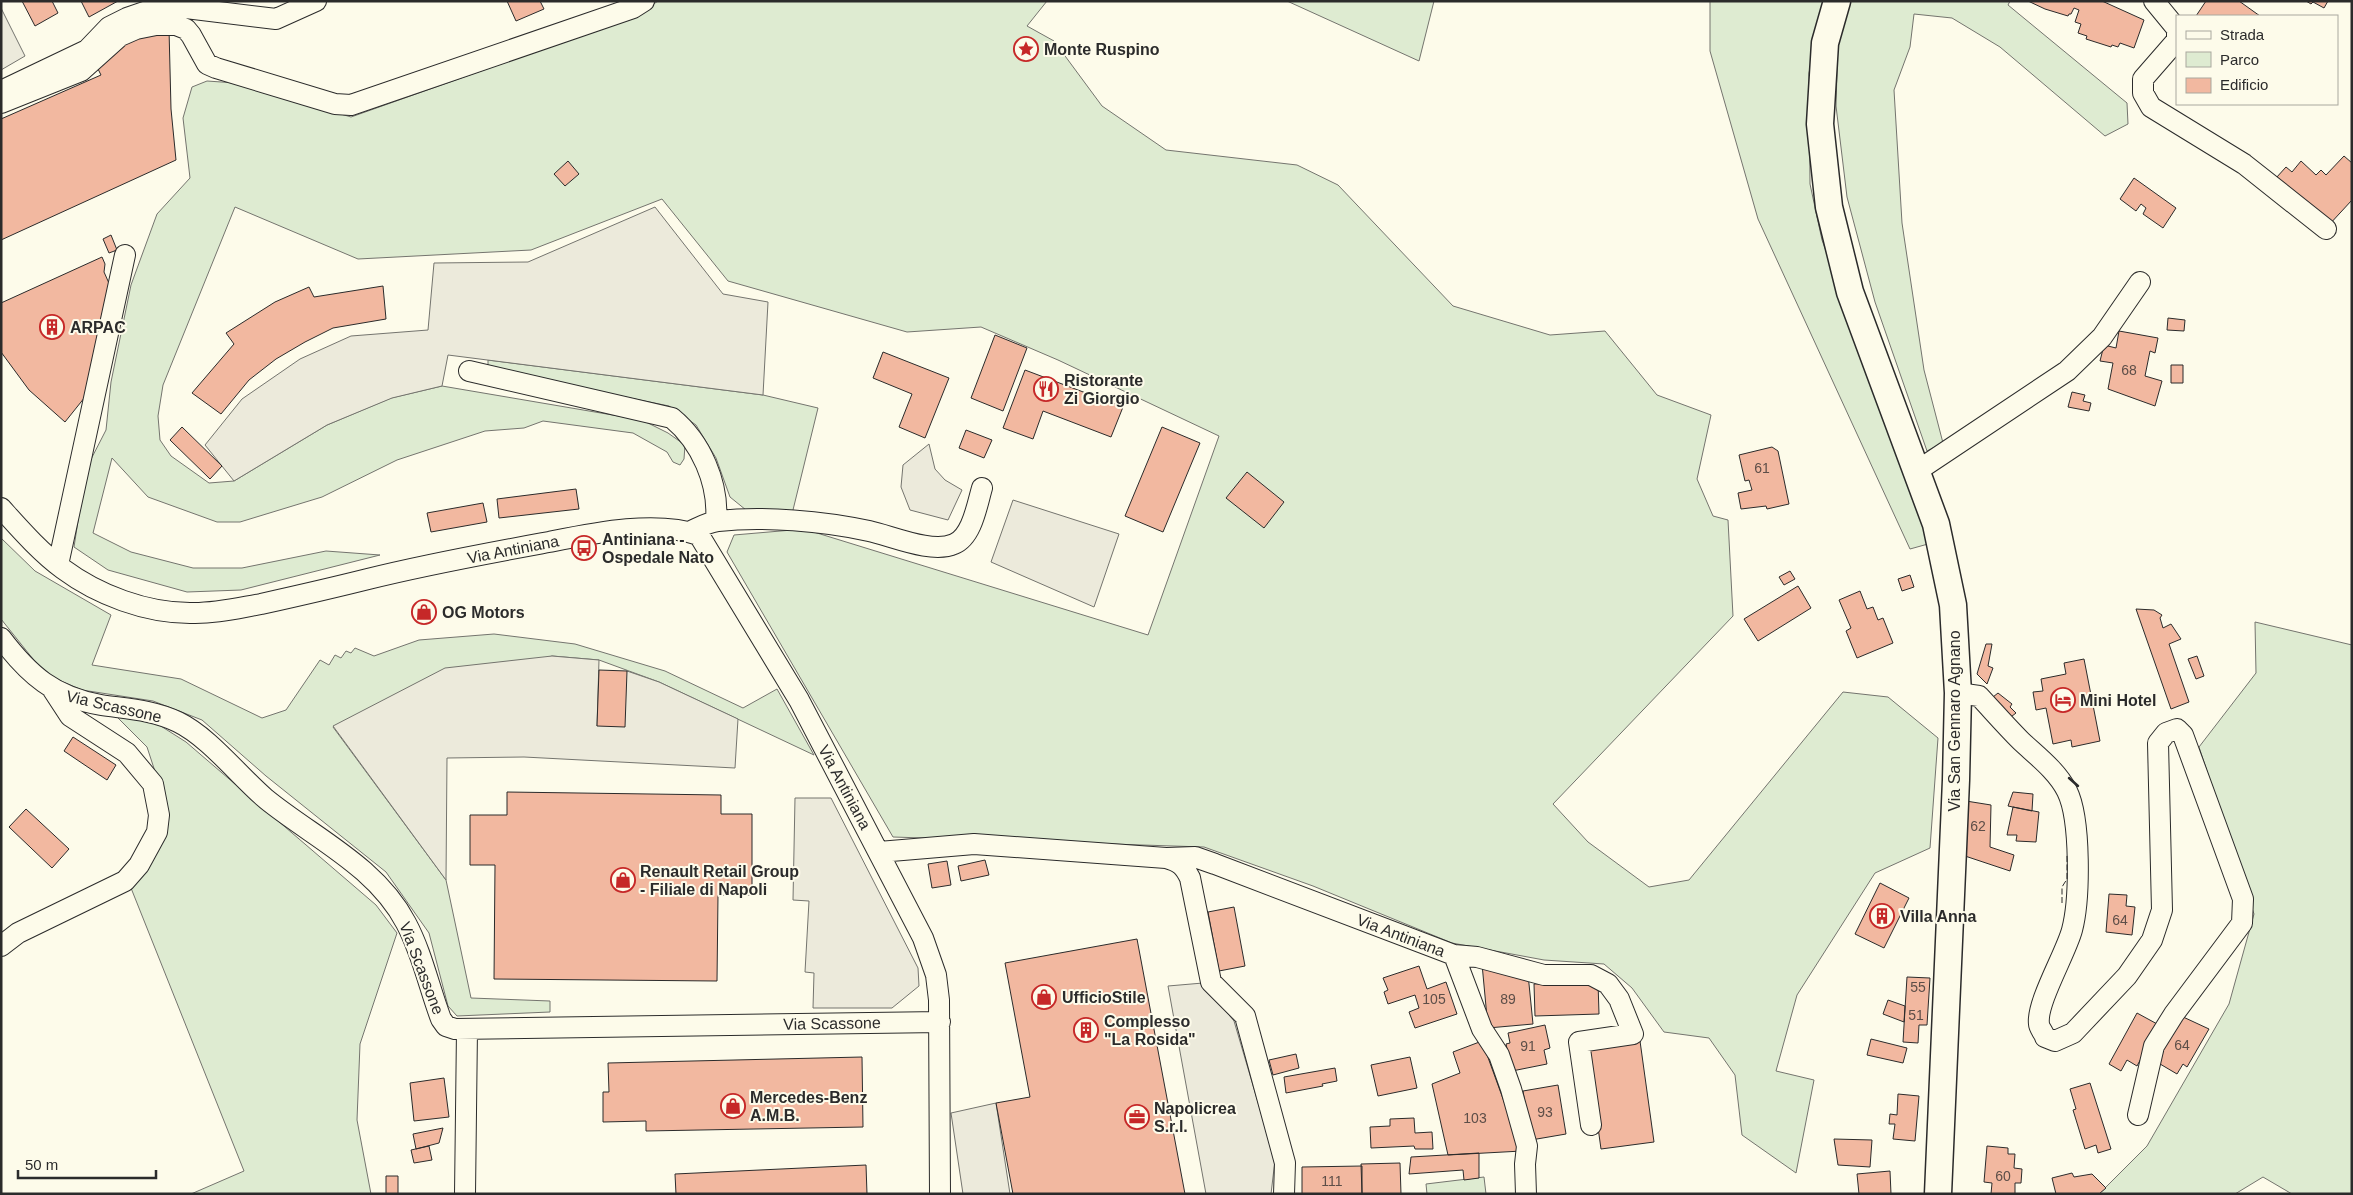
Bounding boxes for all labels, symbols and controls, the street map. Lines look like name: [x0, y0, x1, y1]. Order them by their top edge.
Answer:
legend: [2176, 15, 2338, 105]
text: Strada: [2220, 26, 2265, 43]
place icon: Monte Ruspino: [1013, 36, 1039, 62]
place label: Monte Ruspino: [1044, 41, 1160, 58]
text: Parco: [2220, 51, 2259, 68]
text: Edificio: [2220, 76, 2268, 93]
building icon: ARPAC: [39, 314, 65, 340]
place label: ARPAC: [70, 319, 126, 336]
house number: 68: [2121, 362, 2137, 378]
place label: Ristorante Zi Giorgio: [1064, 372, 1143, 407]
restaurant icon: Ristorante Zi Giorgio: [1033, 376, 1059, 402]
house number: 61: [1754, 460, 1770, 476]
place label: Antiniana - Ospedale Nato: [602, 531, 714, 566]
street label: Via Antiniana: [466, 532, 561, 567]
bus stop icon: Antiniana - Ospedale Nato: [571, 535, 597, 561]
shop icon: OG Motors: [411, 599, 437, 625]
place label: OG Motors: [442, 604, 525, 621]
street label: Via San Gennaro Agnano: [1946, 630, 1963, 812]
street label: Via Scassone: [64, 687, 163, 726]
hotel icon: Mini Hotel: [2050, 687, 2076, 713]
place label: Mini Hotel: [2080, 692, 2156, 709]
street label: Via Antiniana: [815, 742, 874, 832]
house number: 62: [1970, 818, 1986, 834]
place label: Renault Retail Group - Filiale di Napoli: [640, 863, 799, 898]
shop icon: Renault Retail Group - Filiale di Napoli: [610, 867, 636, 893]
building icon: Villa Anna: [1869, 903, 1895, 929]
place label: Villa Anna: [1900, 908, 1977, 925]
street label: Via Antiniana: [1354, 911, 1447, 960]
house number: 64: [2112, 912, 2128, 928]
street label: Via Scassone: [396, 920, 447, 1017]
house number: 55: [1910, 979, 1926, 995]
shop icon: UfficioStile: [1031, 984, 1057, 1010]
place label: UfficioStile: [1062, 989, 1146, 1006]
house number: 105: [1422, 991, 1446, 1007]
house number: 89: [1500, 991, 1516, 1007]
house number: 51: [1908, 1007, 1924, 1023]
place label: Complesso "La Rosida": [1104, 1013, 1196, 1048]
street label: Via Scassone: [783, 1014, 881, 1033]
building icon: Complesso "La Rosida": [1073, 1017, 1099, 1043]
house number: 64: [2174, 1037, 2190, 1053]
house number: 91: [1520, 1038, 1536, 1054]
place label: Mercedes-Benz A.M.B.: [750, 1089, 867, 1124]
shop icon: Mercedes-Benz A.M.B.: [720, 1093, 746, 1119]
place label: Napolicrea S.r.l.: [1154, 1100, 1236, 1135]
office icon: Napolicrea S.r.l.: [1124, 1104, 1150, 1130]
house number: 93: [1537, 1104, 1553, 1120]
house number: 103: [1463, 1110, 1487, 1126]
scale bar: [18, 1148, 155, 1180]
text: 50 m: [25, 1156, 58, 1173]
house number: 60: [1995, 1168, 2011, 1184]
house number: 111: [1321, 1173, 1343, 1189]

